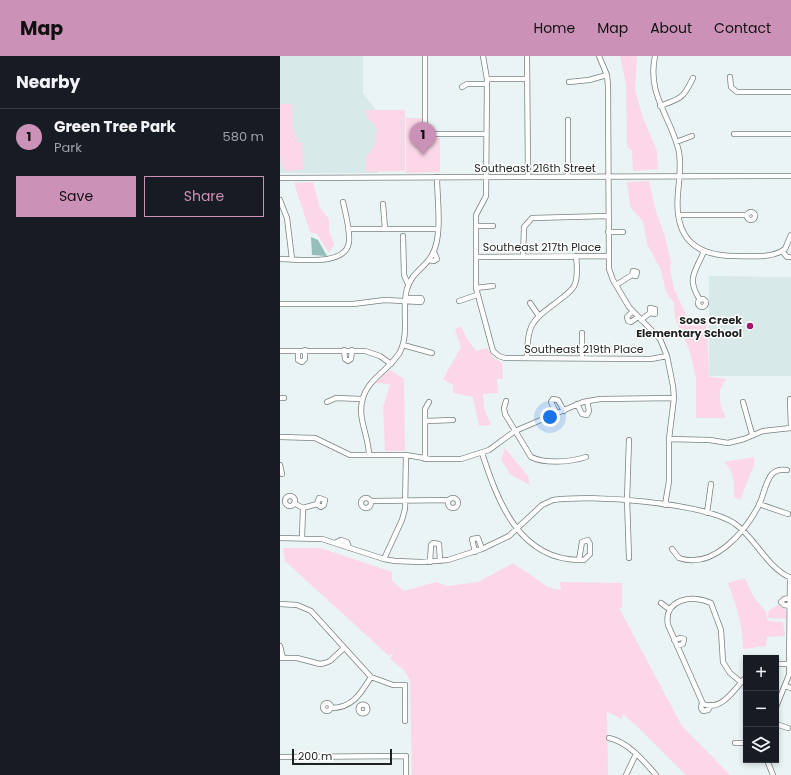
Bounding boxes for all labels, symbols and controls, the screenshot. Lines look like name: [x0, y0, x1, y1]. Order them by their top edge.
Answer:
text: Map: [20, 15, 63, 42]
text: Home: [533, 18, 575, 38]
text: Map: [597, 18, 628, 38]
text: About: [650, 18, 692, 38]
text: Contact: [714, 18, 771, 38]
text: Nearby: [16, 70, 80, 94]
text: Green Tree Park: [54, 116, 176, 137]
pin: 1: [410, 122, 436, 155]
text: 1: [27, 127, 31, 146]
text: 580 m: [223, 127, 264, 146]
text: Park: [54, 138, 82, 157]
street label: Southeast 216th Street: [474, 160, 596, 176]
button: Save: [16, 176, 136, 217]
button: Share: [144, 176, 264, 217]
street label: Southeast 217th Place: [483, 239, 601, 255]
place label: Soos Creek Elementary School: [636, 312, 742, 341]
marker: Soos Creek Elementary School: [745, 321, 755, 331]
street label: Southeast 219th Place: [524, 341, 644, 357]
your location: [540, 407, 560, 427]
map controls: [743, 655, 779, 763]
button: +: [743, 655, 779, 691]
button: −: [743, 691, 779, 727]
button: layers: [743, 727, 779, 763]
scale bar: [292, 747, 392, 766]
text: 200 m: [298, 748, 332, 764]

